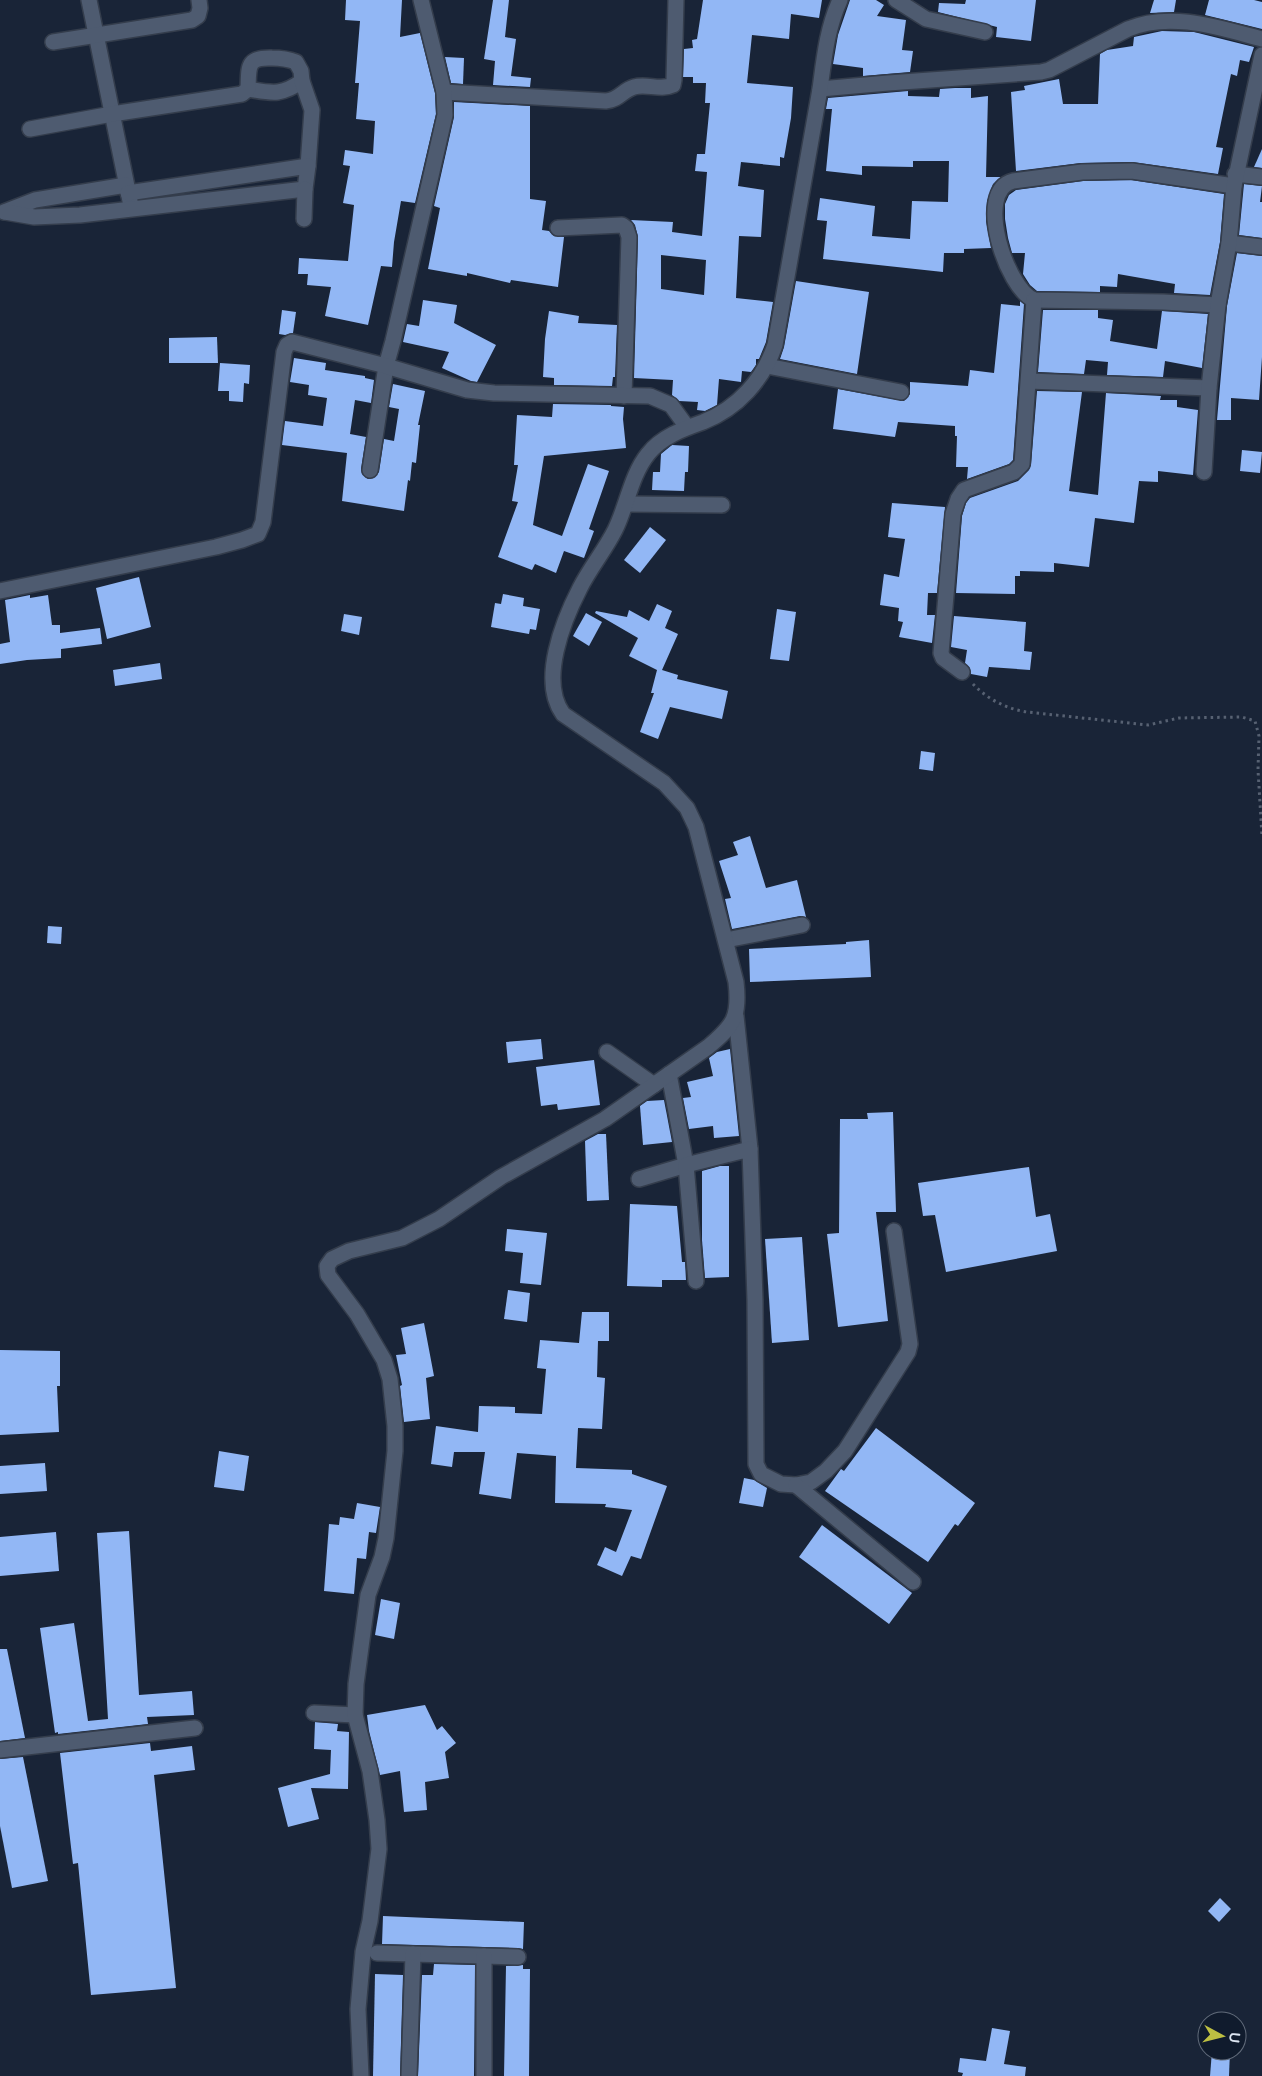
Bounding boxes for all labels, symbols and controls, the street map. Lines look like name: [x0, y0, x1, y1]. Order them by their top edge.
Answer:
north arrow: [1197, 2011, 1247, 2061]
text: U: [1225, 2031, 1243, 2044]

